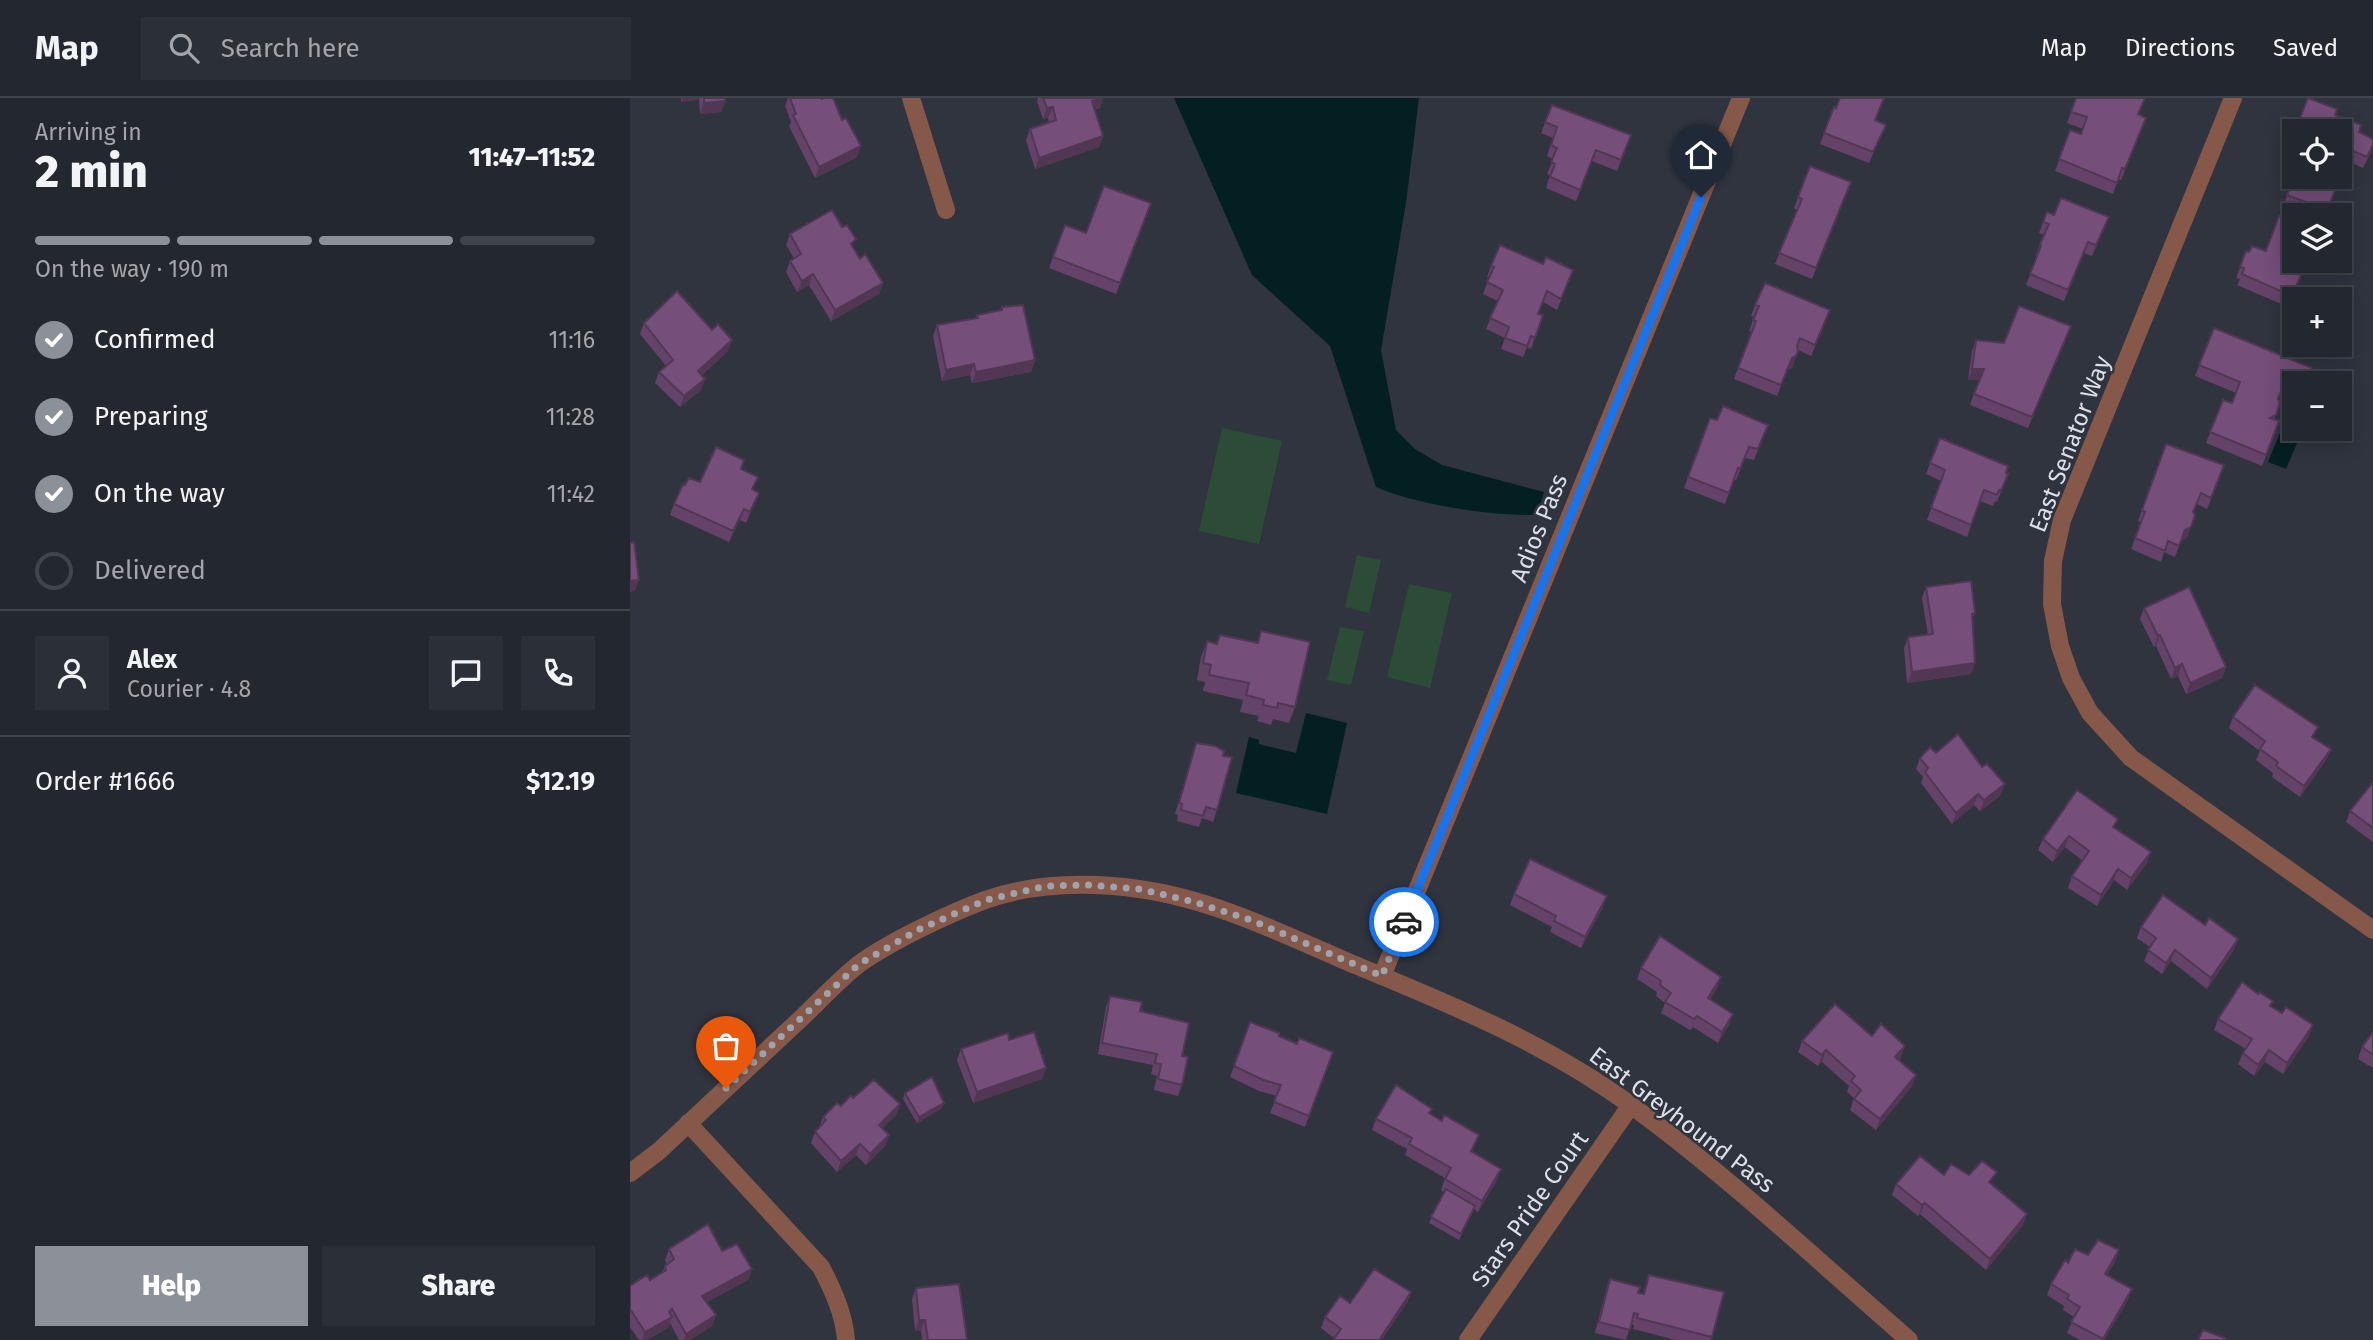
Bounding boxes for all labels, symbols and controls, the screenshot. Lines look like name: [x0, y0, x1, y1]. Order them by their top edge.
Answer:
search box: [141, 17, 631, 80]
text: Map: [35, 28, 99, 68]
icon: search: [165, 29, 203, 67]
text: Search here: [221, 33, 360, 64]
text: Map: [2041, 34, 2087, 62]
text: Directions: [2125, 34, 2235, 62]
text: Saved: [2273, 34, 2338, 62]
text: Arriving in: [35, 118, 142, 146]
map controls: [2282, 119, 2352, 441]
button: locate: [2282, 119, 2352, 189]
pin: [1671, 125, 1731, 197]
icon: home: [1682, 136, 1720, 174]
text: 11:47–11:52: [469, 142, 595, 173]
text: 2 min: [35, 144, 148, 199]
button: layers: [2282, 203, 2352, 273]
text: On the way · 190 m: [35, 255, 229, 283]
button: +: [2282, 287, 2352, 357]
icon: check: [35, 321, 73, 359]
text: Confirmed: [94, 324, 215, 355]
text: 11:16: [549, 326, 595, 354]
street label: East Senator Way: [2024, 352, 2117, 536]
button: −: [2282, 371, 2352, 441]
icon: check: [35, 398, 73, 436]
text: Preparing: [94, 401, 207, 432]
text: 11:28: [546, 403, 595, 431]
street label: Adios Pass: [1505, 470, 1573, 586]
icon: check: [35, 475, 73, 513]
text: On the way: [94, 478, 225, 509]
text: 11:42: [547, 480, 595, 508]
text: Delivered: [94, 555, 206, 586]
button: person: [35, 636, 109, 710]
button: chat: [429, 636, 503, 710]
button: phone: [521, 636, 595, 710]
text: Alex: [127, 644, 177, 675]
text: Courier · 4.8: [127, 675, 251, 703]
text: Order #1666: [35, 766, 175, 797]
text: $12.19: [526, 766, 595, 797]
courier: [1369, 887, 1439, 957]
icon: car: [1385, 903, 1423, 941]
pin: [696, 1016, 756, 1088]
icon: bag: [707, 1027, 745, 1065]
street label: East Greyhound Pass: [1584, 1041, 1780, 1199]
street label: Stars Pride Court: [1466, 1126, 1594, 1292]
button: Help: [35, 1246, 308, 1326]
button: Share: [322, 1246, 595, 1326]

